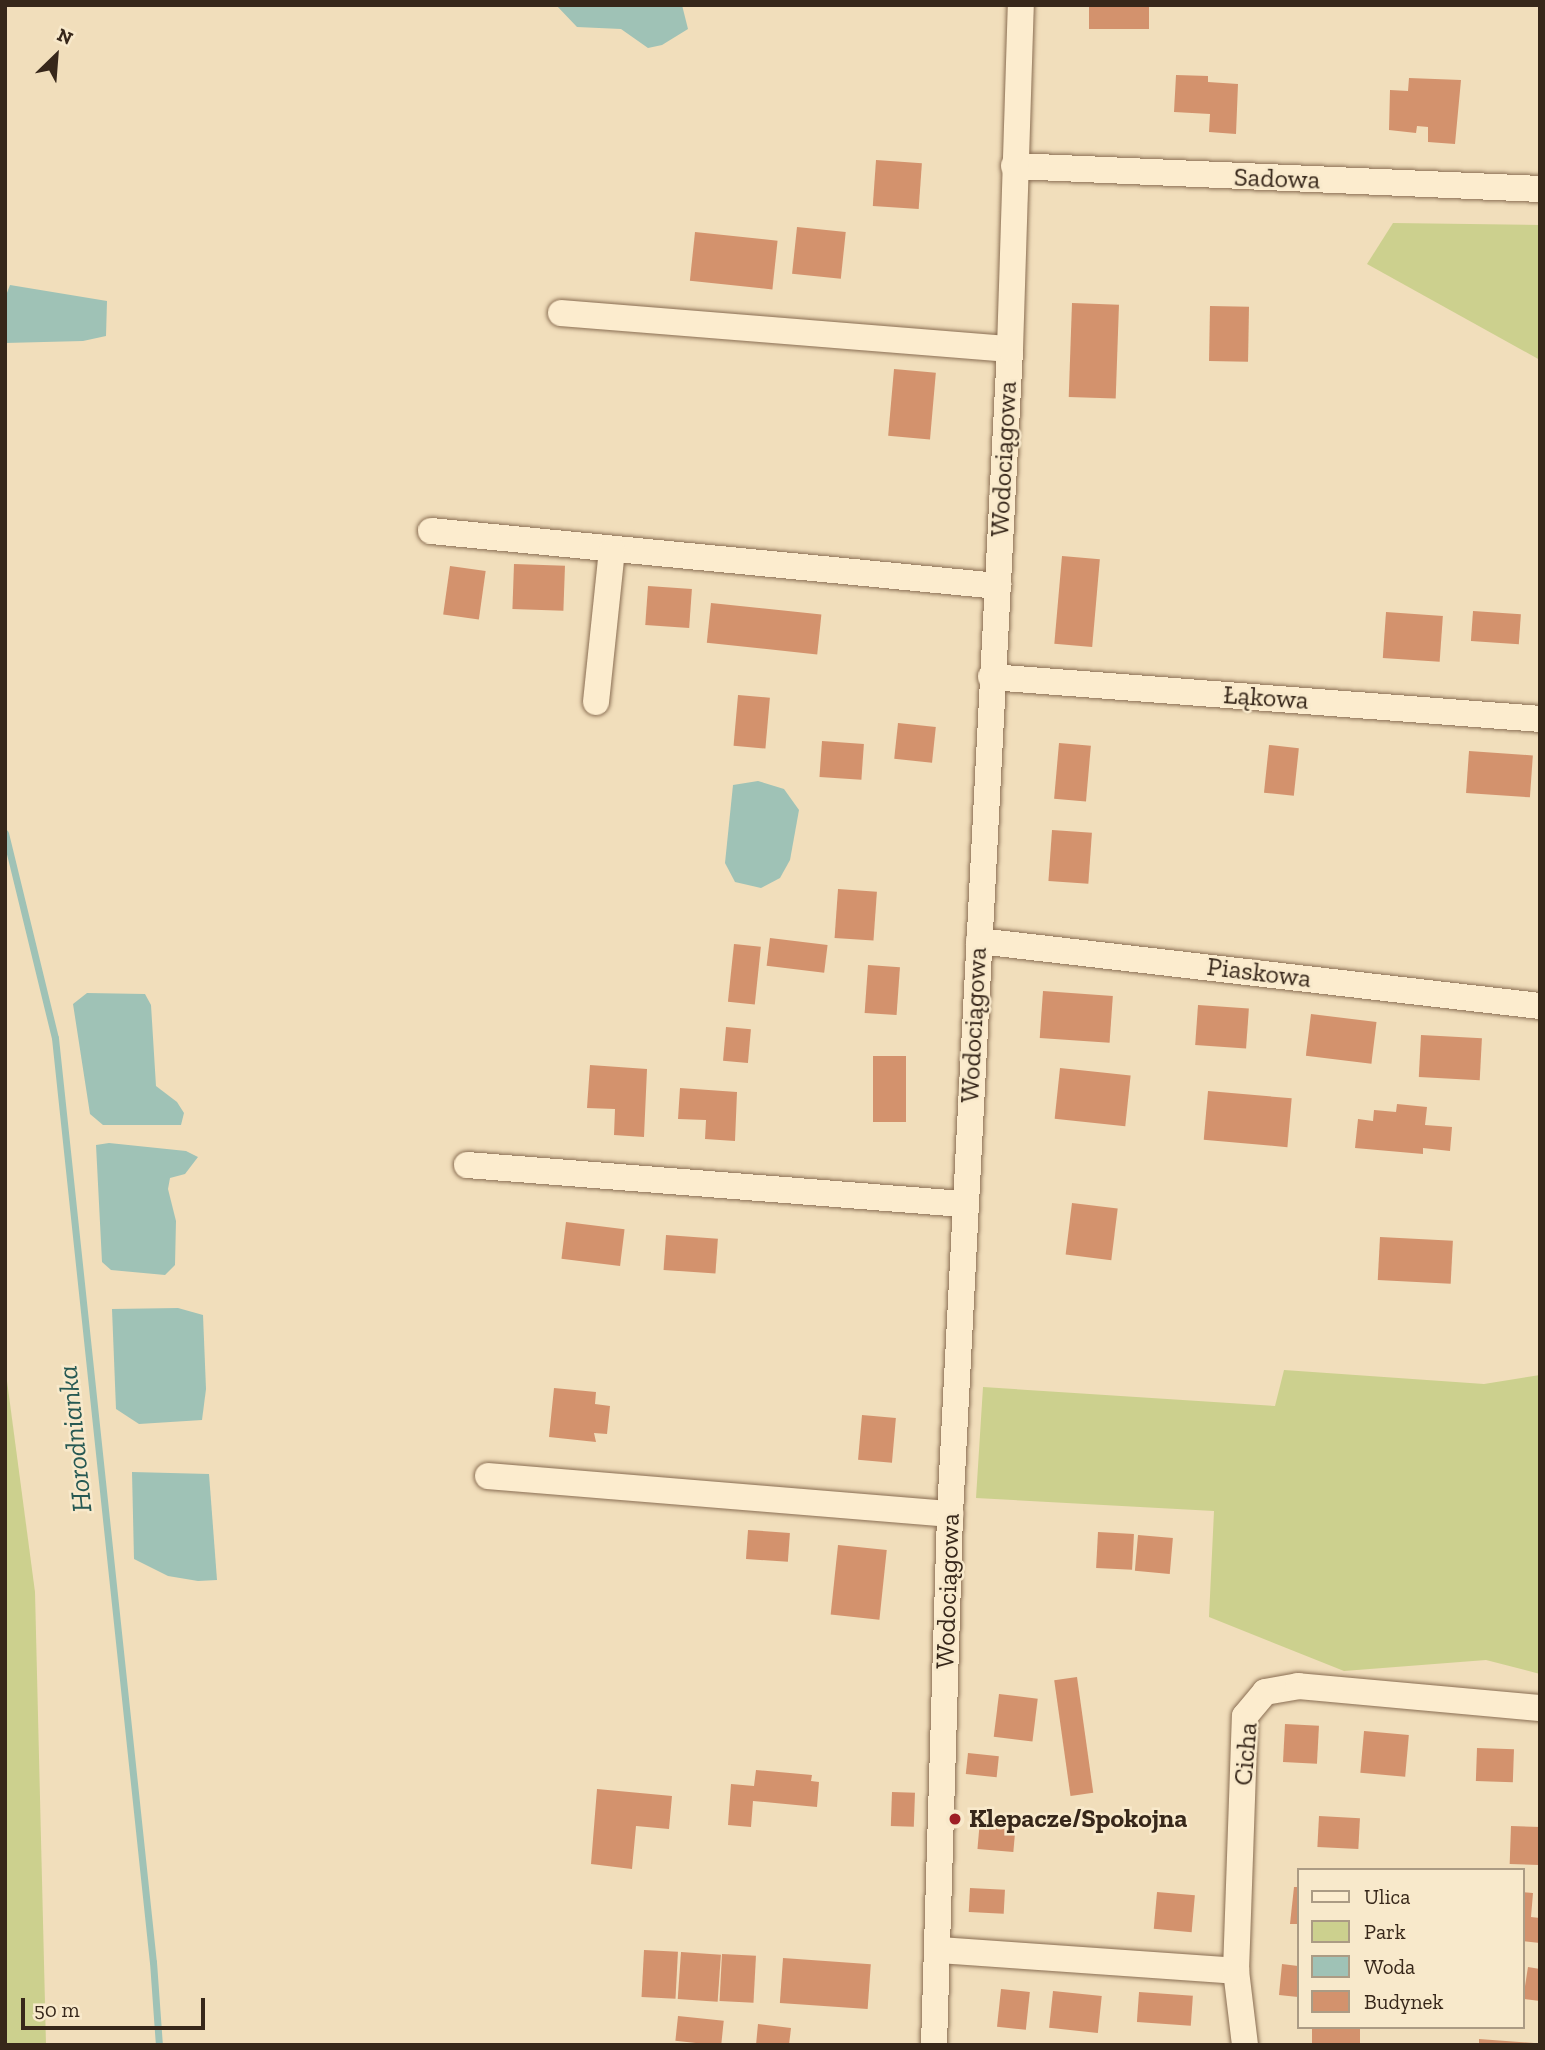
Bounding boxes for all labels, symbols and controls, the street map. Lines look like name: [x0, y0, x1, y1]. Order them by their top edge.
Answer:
north arrow: [21, 21, 91, 91]
text: N: [54, 23, 76, 50]
street label: Sadowa: [1233, 162, 1321, 196]
street label: Wodociągowa: [984, 380, 1024, 538]
street label: Łąkowa: [1222, 679, 1310, 717]
street label: Wodociągowa: [954, 946, 994, 1104]
street label: Piaskowa: [1205, 951, 1313, 995]
water label: Horodnianka: [51, 1364, 99, 1514]
street label: Wodociągowa: [930, 1513, 966, 1669]
street label: Cicha: [1228, 1721, 1264, 1787]
place label: Klepacze/Spokojna: [969, 1803, 1187, 1835]
marker: Klepacze/Spokojna: [947, 1811, 963, 1827]
legend: [1296, 1868, 1524, 2029]
text: Ulica: [1364, 1884, 1410, 1909]
text: Park: [1364, 1919, 1406, 1944]
text: Woda: [1364, 1954, 1415, 1979]
scale bar: [24, 1983, 208, 2027]
text: Budynek: [1364, 1989, 1443, 2014]
text: 50 m: [34, 1997, 80, 2022]

